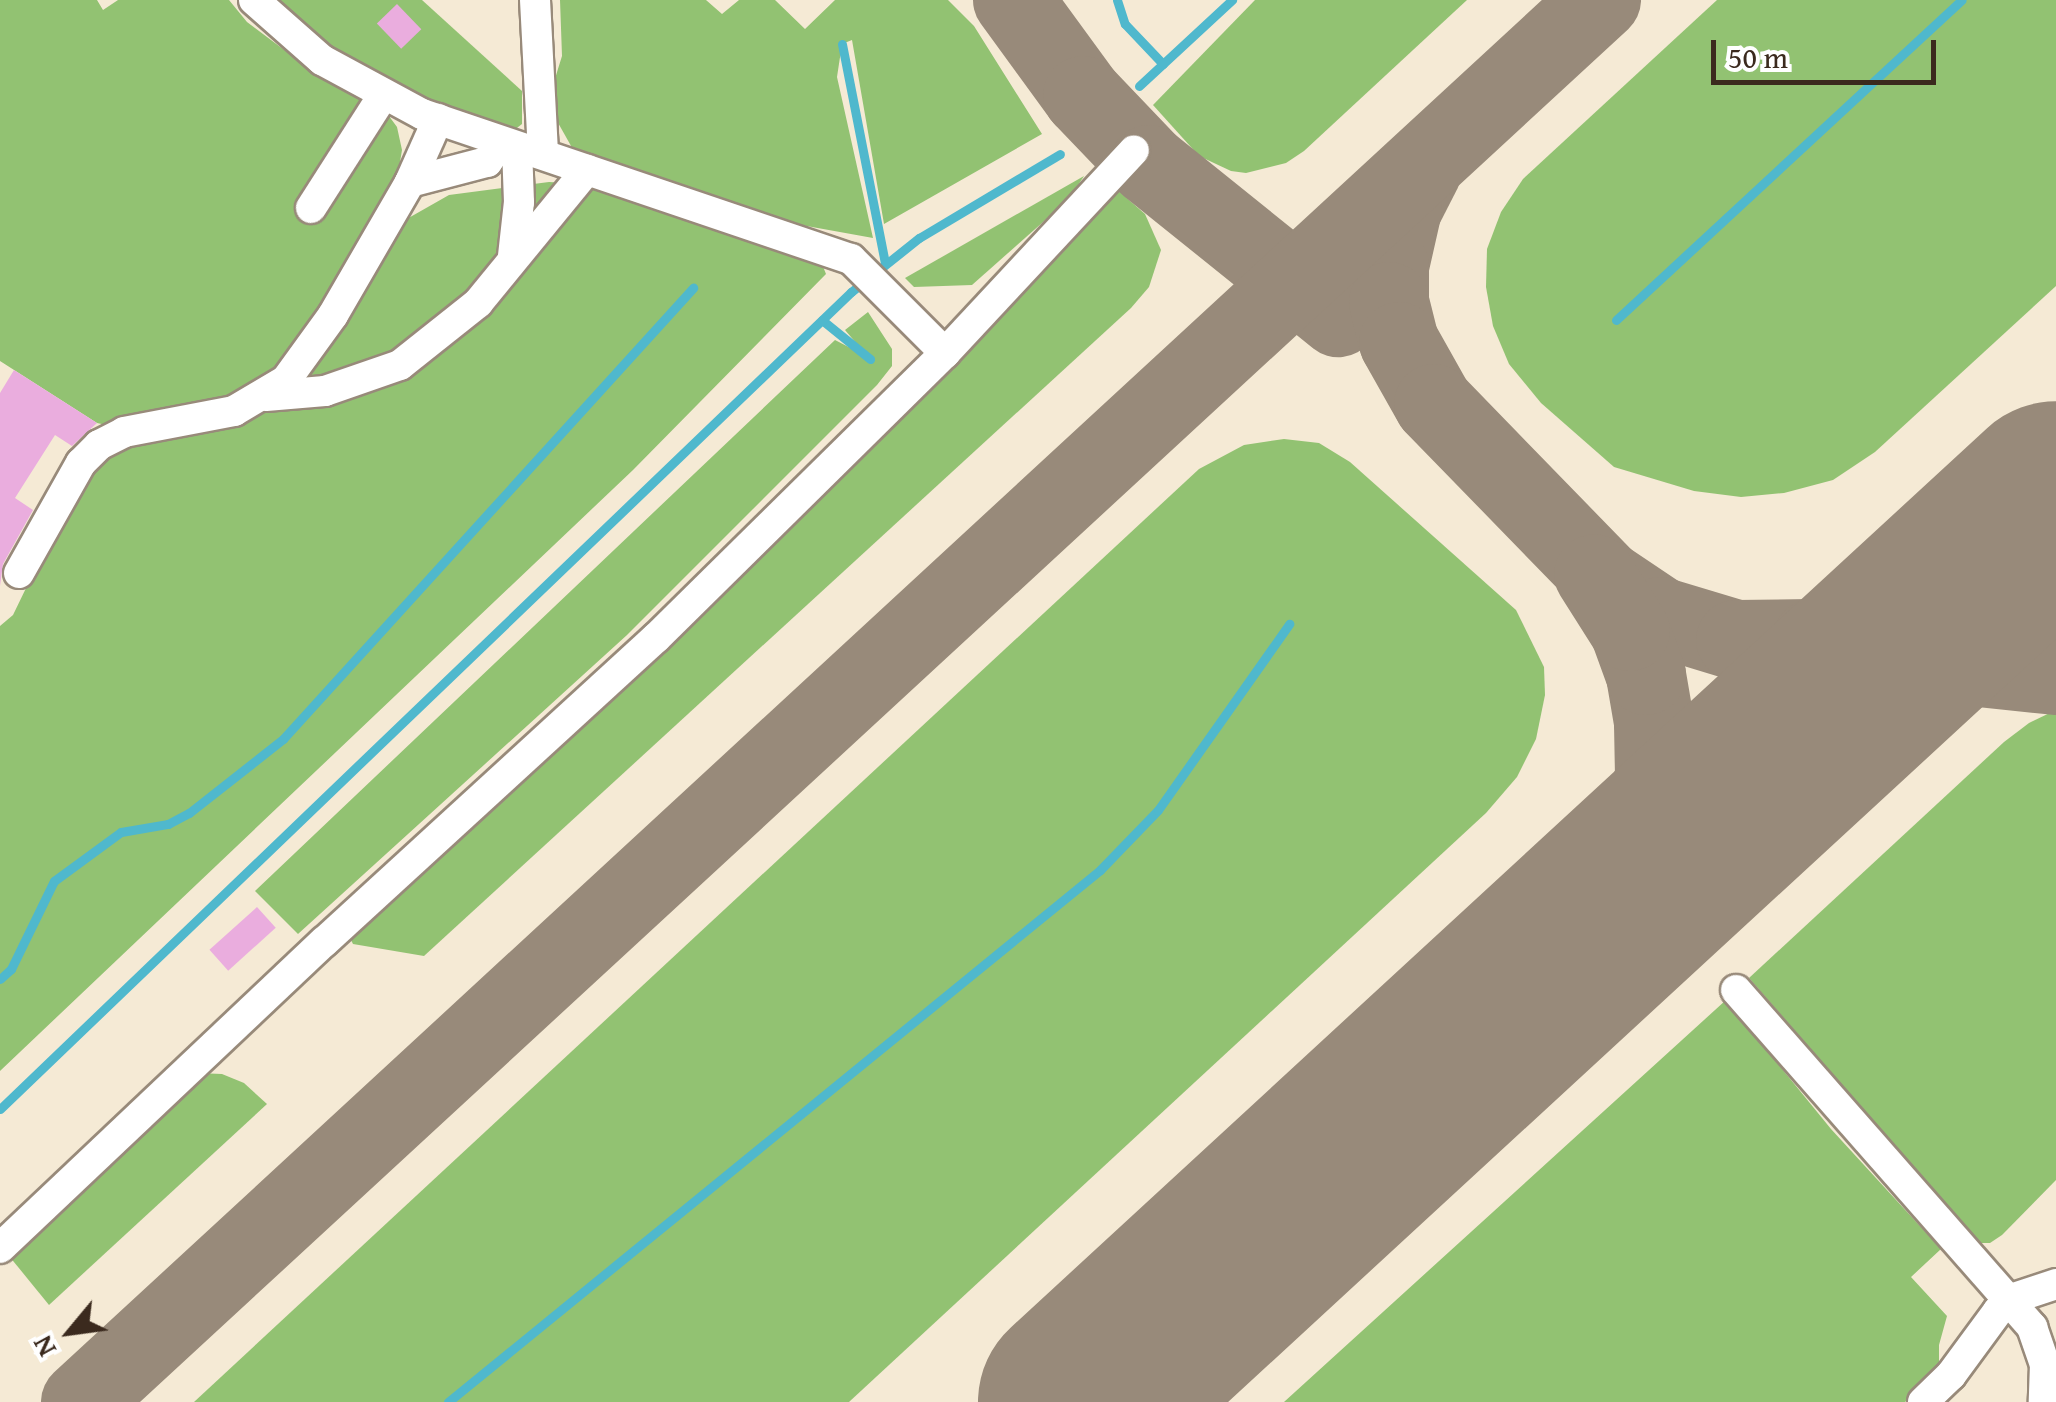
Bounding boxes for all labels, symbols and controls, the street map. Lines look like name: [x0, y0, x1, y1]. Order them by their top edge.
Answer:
scale bar: [1716, 20, 1941, 82]
text: 50 m: [1728, 35, 1788, 79]
north arrow: [20, 1282, 120, 1382]
text: N: [21, 1329, 66, 1365]

